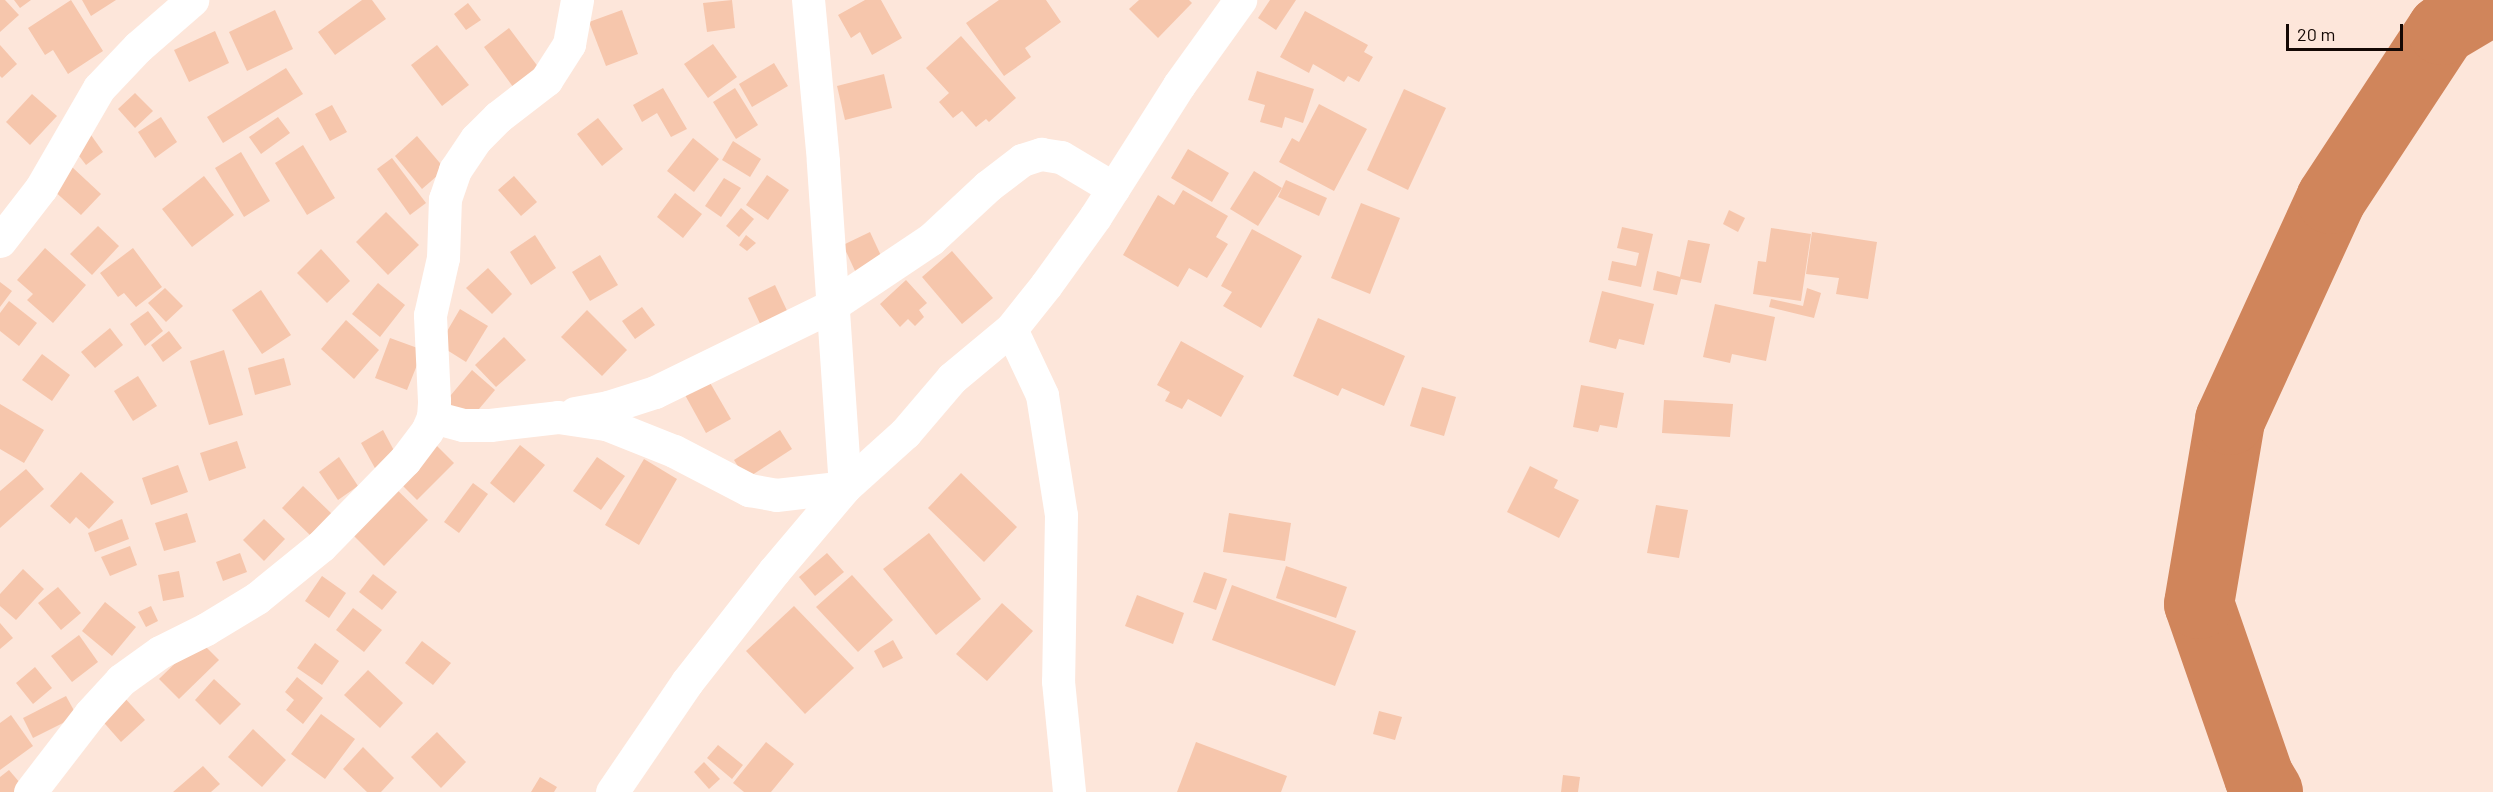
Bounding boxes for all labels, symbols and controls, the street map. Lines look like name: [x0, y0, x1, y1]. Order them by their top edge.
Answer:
scale bar: [2289, 12, 2406, 50]
text: 20 m: [2297, 23, 2335, 45]

